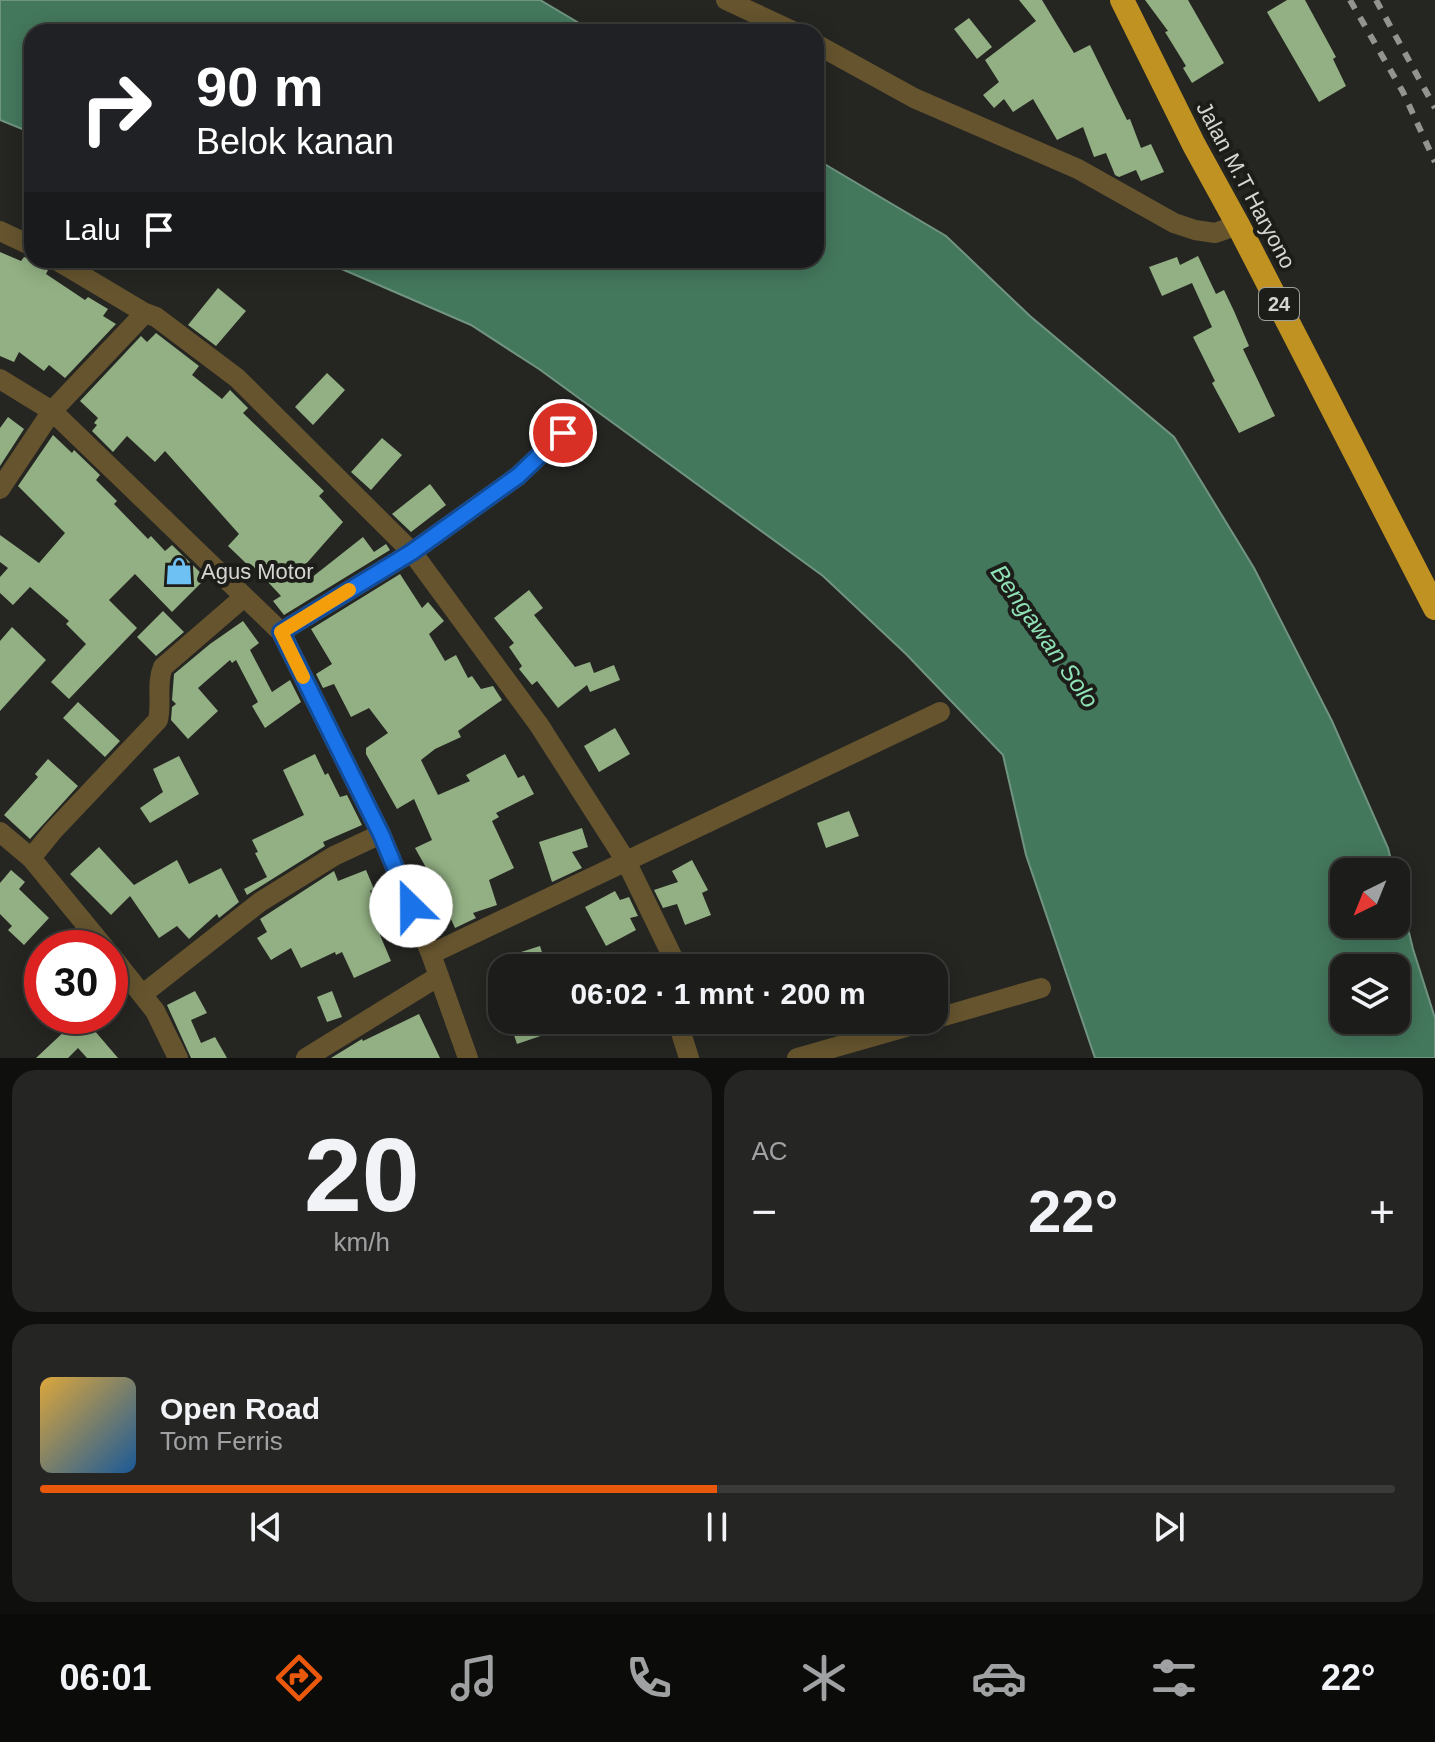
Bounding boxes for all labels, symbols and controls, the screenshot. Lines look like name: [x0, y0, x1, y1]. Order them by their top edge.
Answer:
text: 90 m: [196, 55, 324, 118]
icon: right: [64, 56, 168, 160]
street label: Jalan M.T Haryono: [1191, 97, 1301, 273]
text: Belok kanan: [196, 121, 394, 162]
icon: arrive: [137, 208, 181, 252]
text: Lalu: [64, 213, 121, 246]
road number: 24: [1259, 288, 1299, 320]
pin: [529, 399, 597, 467]
icon: arrive: [541, 411, 585, 455]
shop icon: Agus Motor: [164, 556, 194, 586]
place label: Agus Motor: [201, 559, 314, 584]
water label: Bengawan Solo: [986, 559, 1104, 713]
north arrow: [1330, 858, 1410, 938]
map controls: [1330, 858, 1410, 1034]
position arrow: [369, 864, 453, 948]
speed limit sign: 30: [24, 930, 128, 1034]
button: layers: [1330, 954, 1410, 1034]
text: 06:02 · 1 mnt · 200 m: [570, 977, 866, 1010]
text: 20: [304, 1117, 420, 1233]
text: AC: [752, 1136, 788, 1166]
text: 22°: [1028, 1178, 1119, 1245]
text: −: [752, 1187, 777, 1236]
text: +: [1369, 1187, 1395, 1236]
text: km/h: [334, 1227, 390, 1257]
text: Open Road: [160, 1392, 320, 1425]
text: Tom Ferris: [160, 1426, 283, 1456]
icon: previous: [244, 1505, 288, 1549]
icon: pause: [695, 1505, 739, 1549]
icon: next: [1147, 1505, 1191, 1549]
icon: directions: [271, 1650, 327, 1706]
icon: music: [446, 1650, 502, 1706]
icon: phone: [621, 1650, 677, 1706]
icon: climate: [796, 1650, 852, 1706]
icon: car: [971, 1650, 1027, 1706]
icon: filters: [1146, 1650, 1202, 1706]
text: 06:01: [60, 1657, 152, 1698]
text: 22°: [1321, 1657, 1375, 1698]

